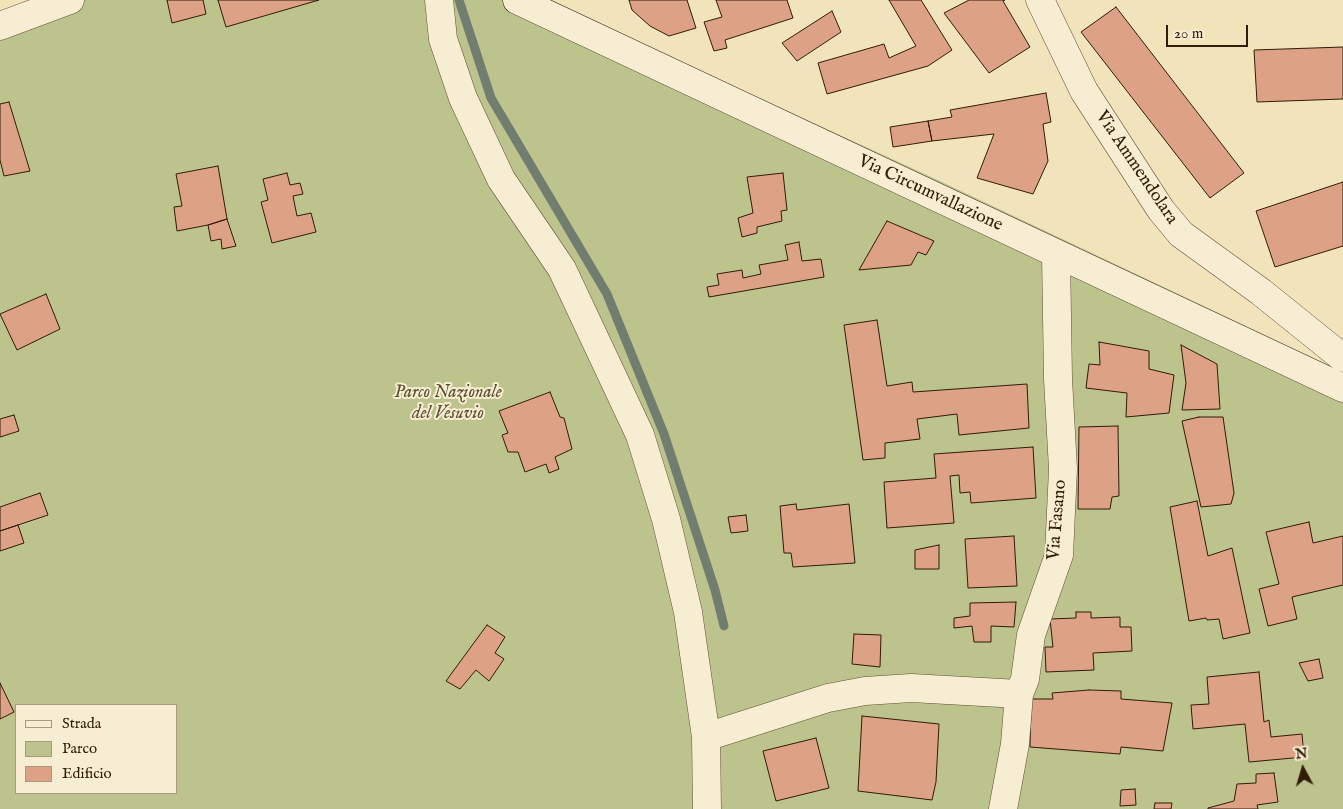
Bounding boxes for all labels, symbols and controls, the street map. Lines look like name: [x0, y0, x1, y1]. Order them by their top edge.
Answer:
scale bar: [1168, 15, 1250, 47]
text: 20 m: [1174, 24, 1203, 43]
street label: Via Ammendolara: [1090, 107, 1182, 229]
street label: Via Circumvallazione: [854, 151, 1006, 237]
park label: Parco Nazionale del Vesuvio: [394, 382, 502, 424]
street label: Via Fasano: [1044, 479, 1072, 561]
legend: [15, 704, 178, 794]
text: Strada: [62, 714, 101, 733]
text: Parco: [62, 739, 97, 758]
north arrow: [1278, 744, 1328, 794]
text: N: [1294, 744, 1308, 764]
text: Edificio: [62, 764, 112, 783]

